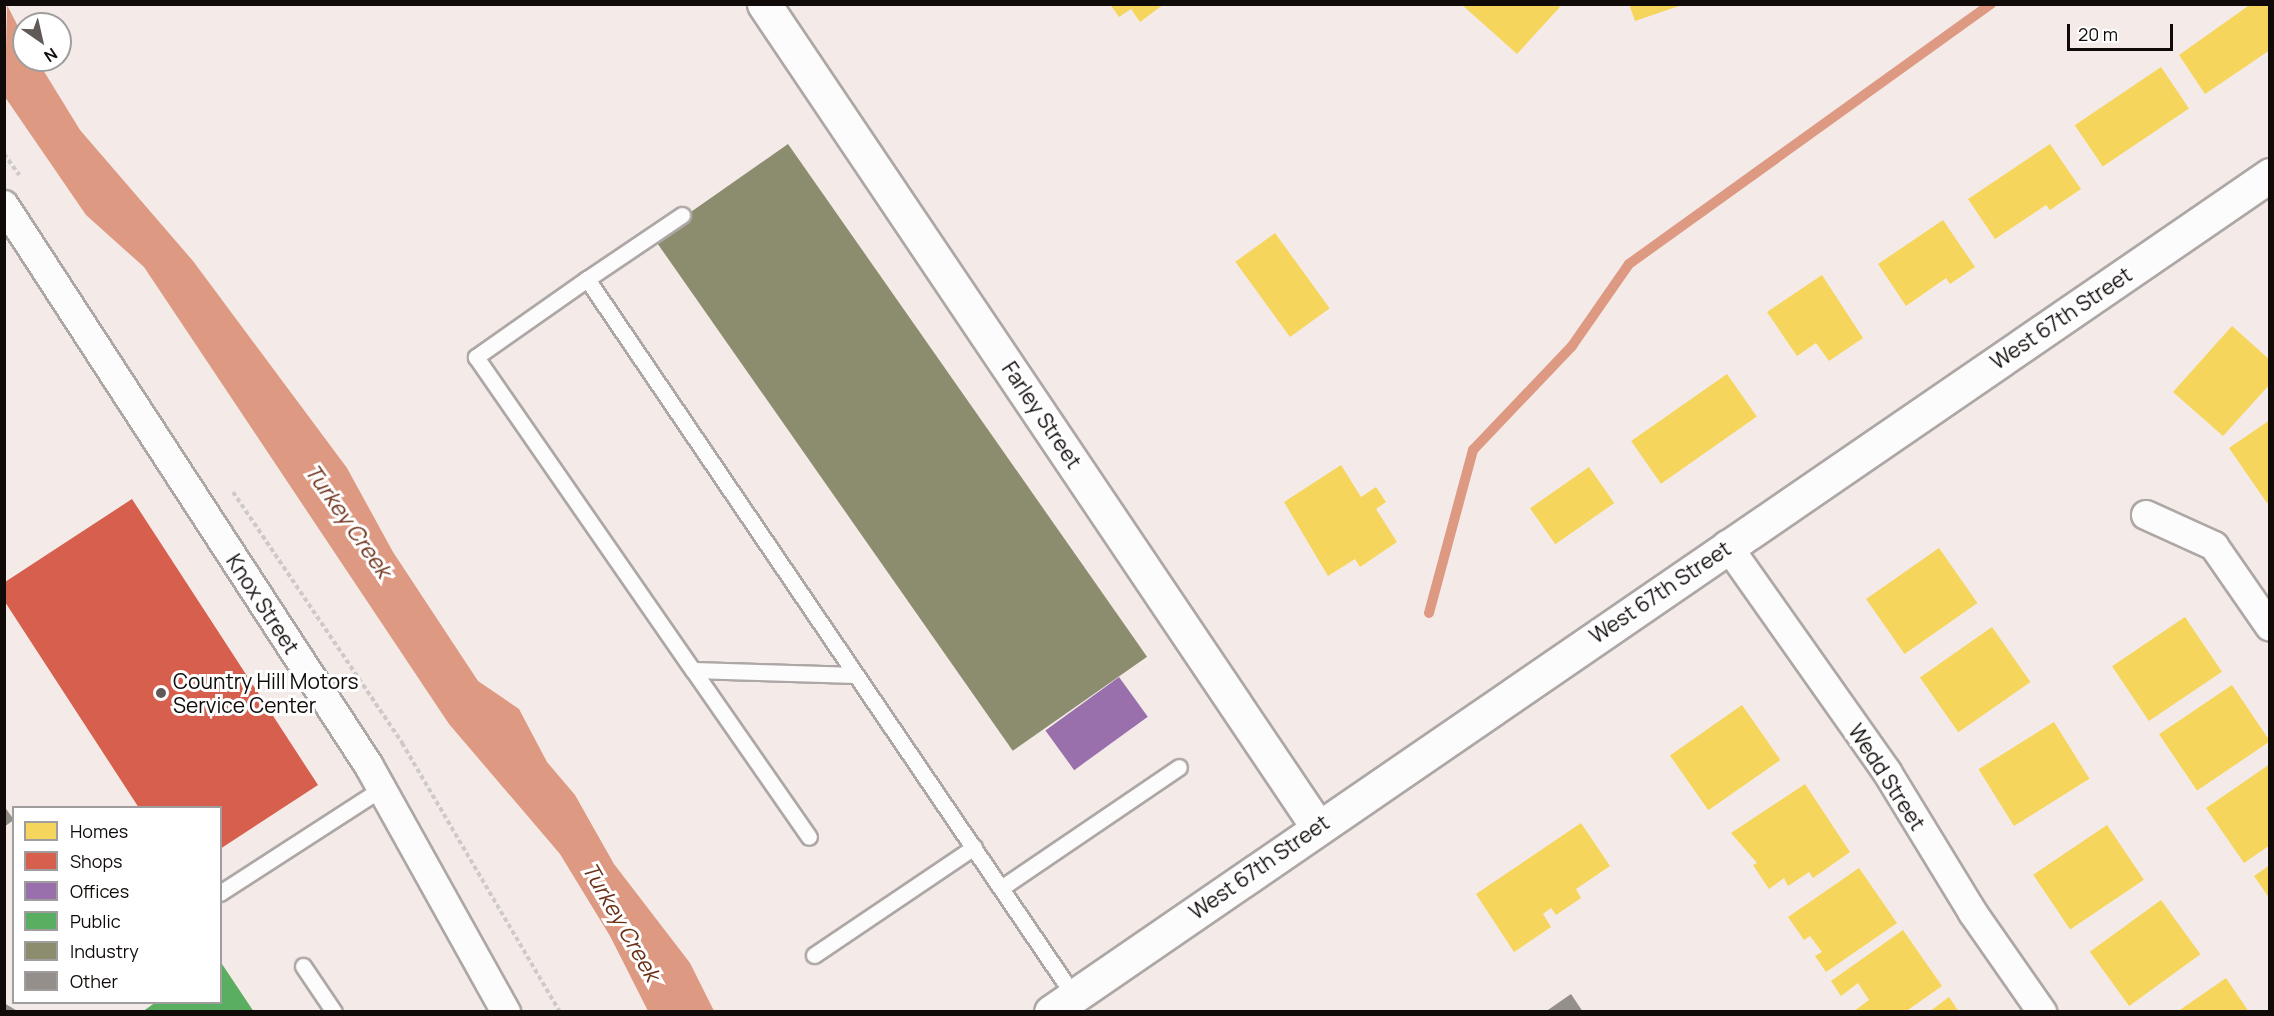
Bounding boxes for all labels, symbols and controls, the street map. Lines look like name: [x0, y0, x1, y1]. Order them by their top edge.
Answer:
north arrow: [12, 12, 72, 72]
scale bar: [2070, 12, 2176, 50]
text: 20 m: [2078, 22, 2118, 46]
text: N: [40, 43, 62, 68]
street label: West 67th Street: [1986, 262, 2136, 374]
street label: Farley Street: [997, 357, 1087, 473]
water label: Turkey Creek: [299, 459, 397, 583]
street label: West 67th Street: [1585, 536, 1735, 648]
street label: Knox Street: [221, 549, 305, 659]
place label: Country Hill Motors Service Center: [173, 668, 358, 718]
marker: Country Hill Motors Service Center: [154, 686, 168, 700]
street label: Wedd Street: [1843, 719, 1931, 835]
legend: [12, 806, 222, 1004]
street label: West 67th Street: [1184, 809, 1334, 925]
text: Homes: [70, 819, 128, 843]
text: Shops: [70, 849, 122, 873]
water label: Turkey Creek: [576, 858, 666, 986]
text: Offices: [70, 879, 129, 903]
text: Public: [70, 909, 121, 933]
text: Industry: [70, 939, 139, 963]
text: Other: [70, 969, 118, 993]

